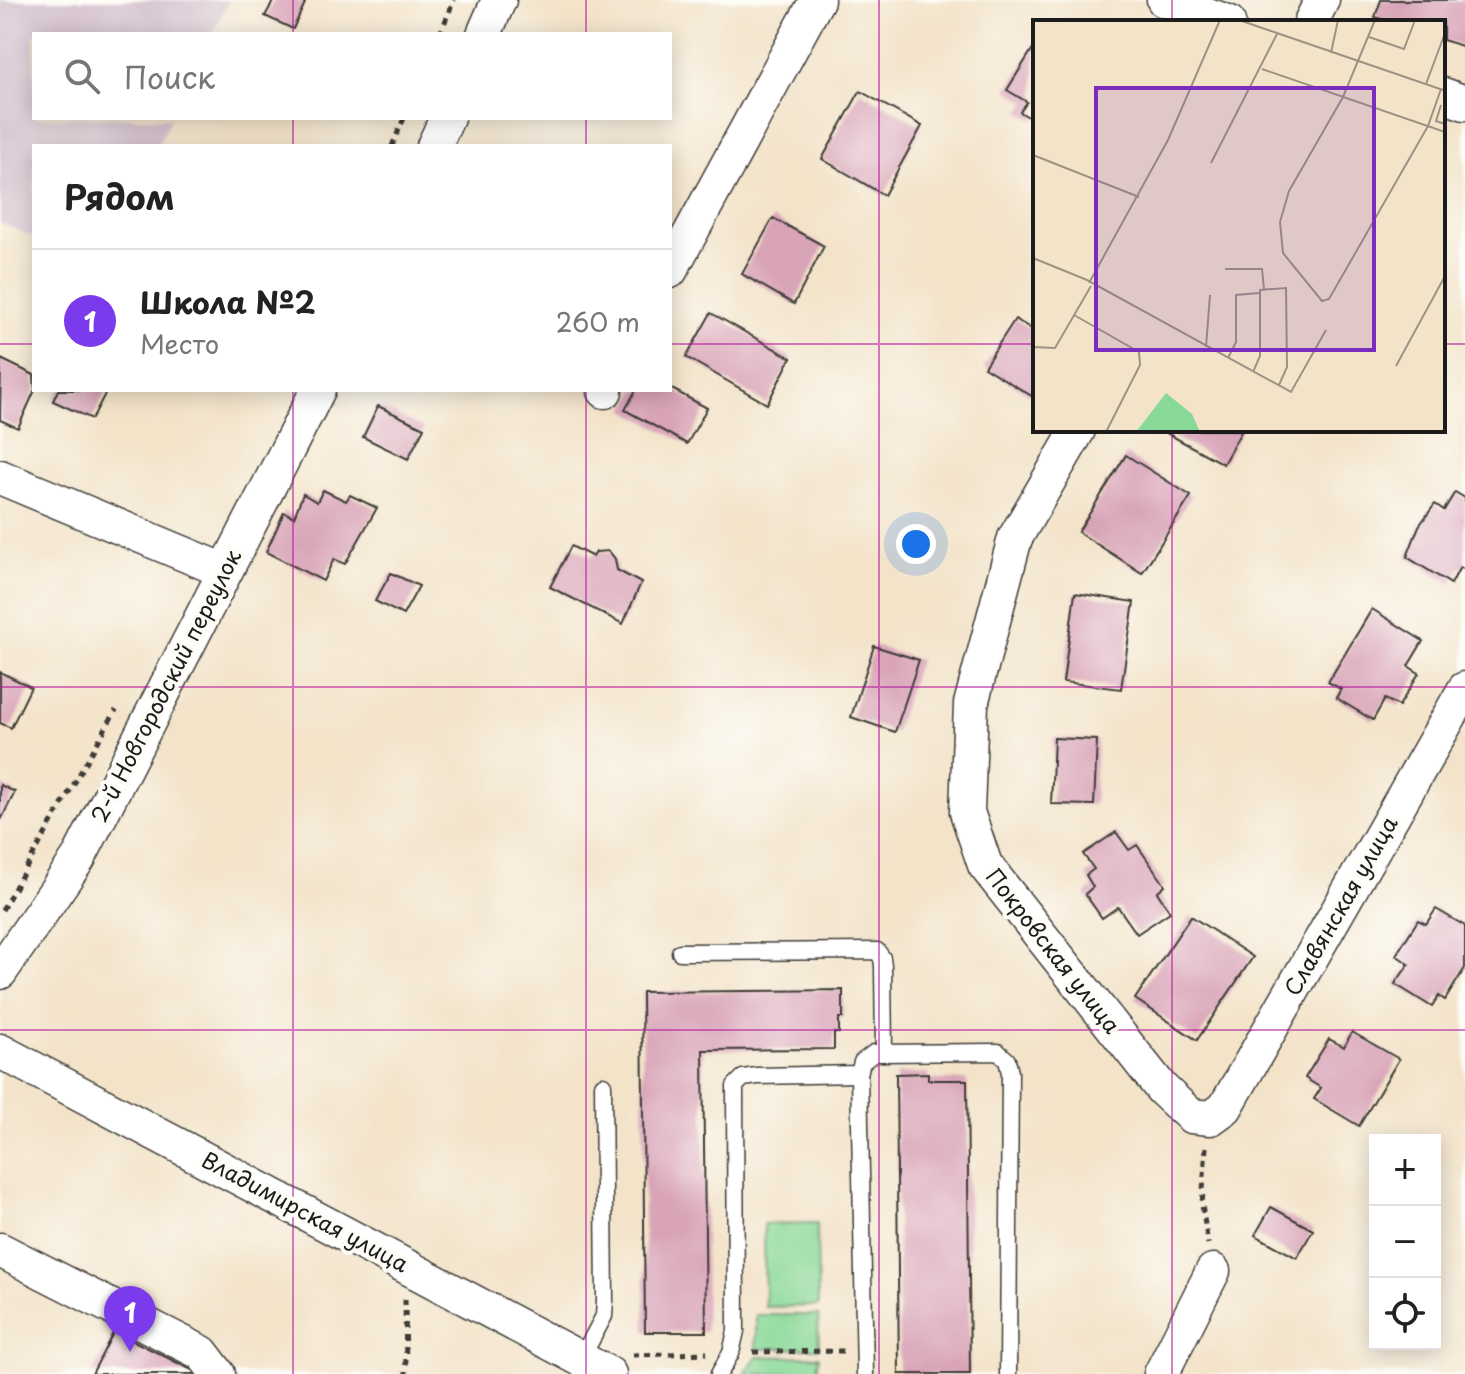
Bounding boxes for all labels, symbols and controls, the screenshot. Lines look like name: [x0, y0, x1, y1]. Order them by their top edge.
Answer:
inset map: [1033, 20, 1445, 432]
search box: [32, 32, 672, 120]
icon: search: [60, 54, 104, 98]
text: Поиск: [124, 54, 215, 99]
text: Рядом: [64, 170, 175, 222]
text: Школа №2: [140, 279, 316, 324]
text: 1: [84, 302, 96, 341]
text: 260 m: [556, 302, 640, 341]
text: Место: [140, 324, 219, 363]
your location: [896, 524, 936, 564]
street label: 2-й Новгородский переулок: [81, 542, 248, 828]
street label: Славянская улица: [1275, 809, 1405, 1001]
street label: Покровская улица: [979, 860, 1129, 1040]
map controls: [1369, 1134, 1441, 1350]
button: +: [1369, 1134, 1441, 1206]
street label: Владимирская улица: [197, 1142, 415, 1279]
button: −: [1369, 1206, 1441, 1278]
button: locate: [1369, 1278, 1441, 1350]
pin: 1: [104, 1286, 156, 1352]

